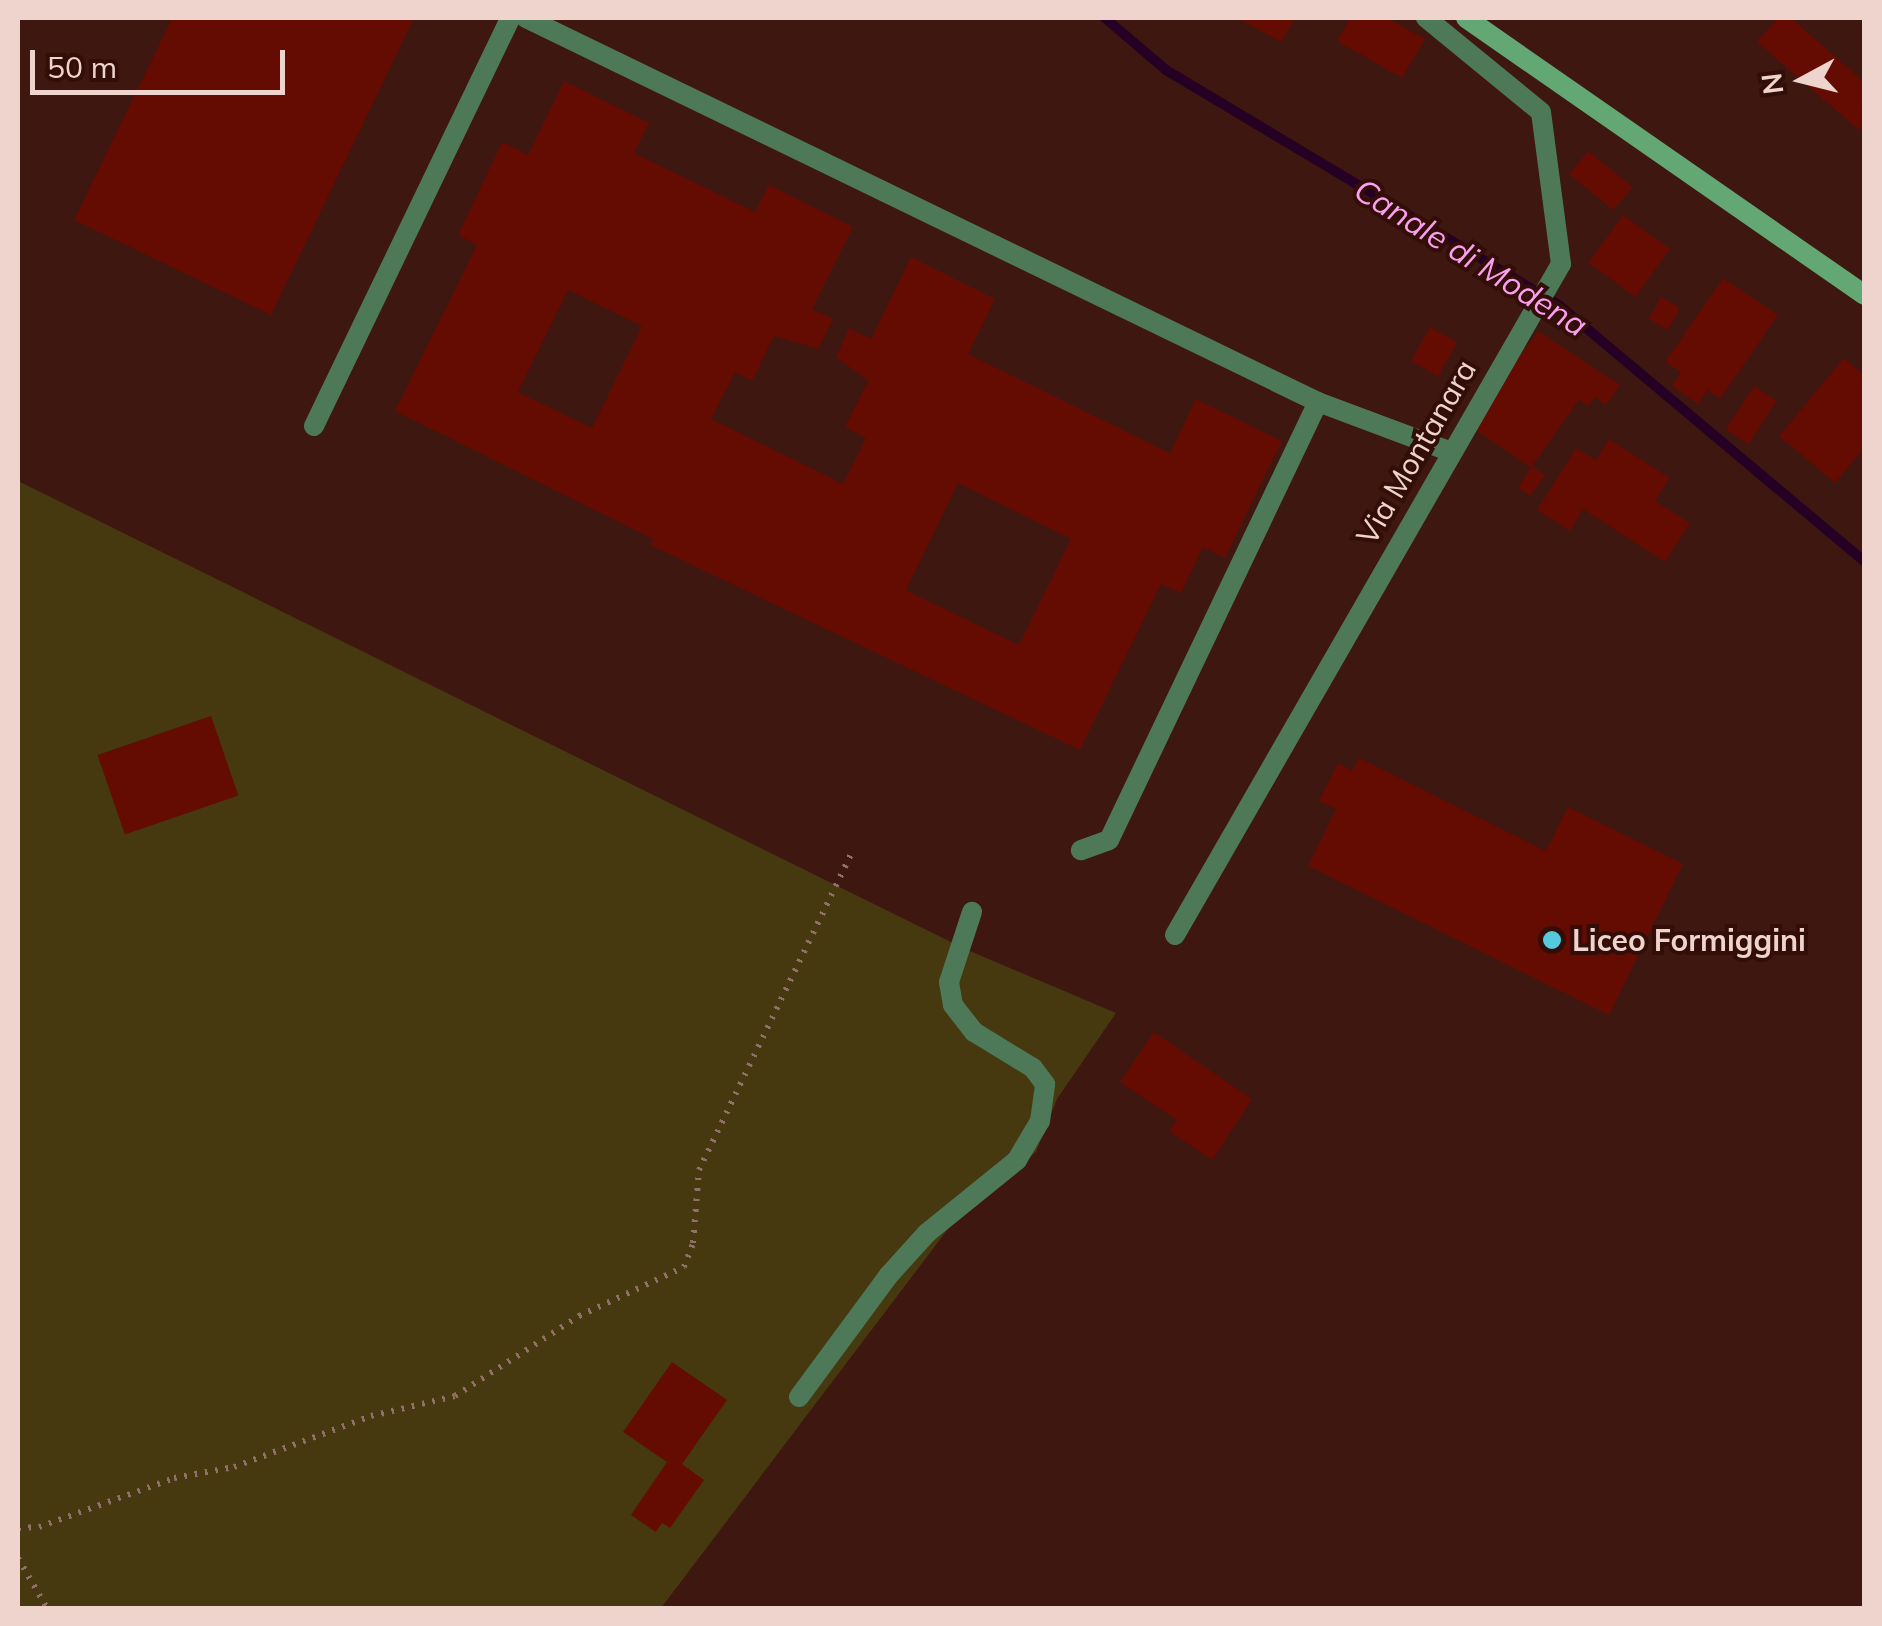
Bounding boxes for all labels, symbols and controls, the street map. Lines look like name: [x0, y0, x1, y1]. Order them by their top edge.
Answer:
scale bar: [35, 30, 290, 92]
north arrow: [1752, 30, 1852, 130]
text: 50 m: [47, 48, 117, 86]
text: N: [1753, 71, 1790, 96]
water label: Canale di Modena: [1347, 170, 1595, 344]
street label: Via Montanara: [1349, 353, 1483, 551]
place label: Liceo Formiggini: [1572, 922, 1806, 958]
marker: Liceo Formiggini: [1541, 929, 1563, 951]

